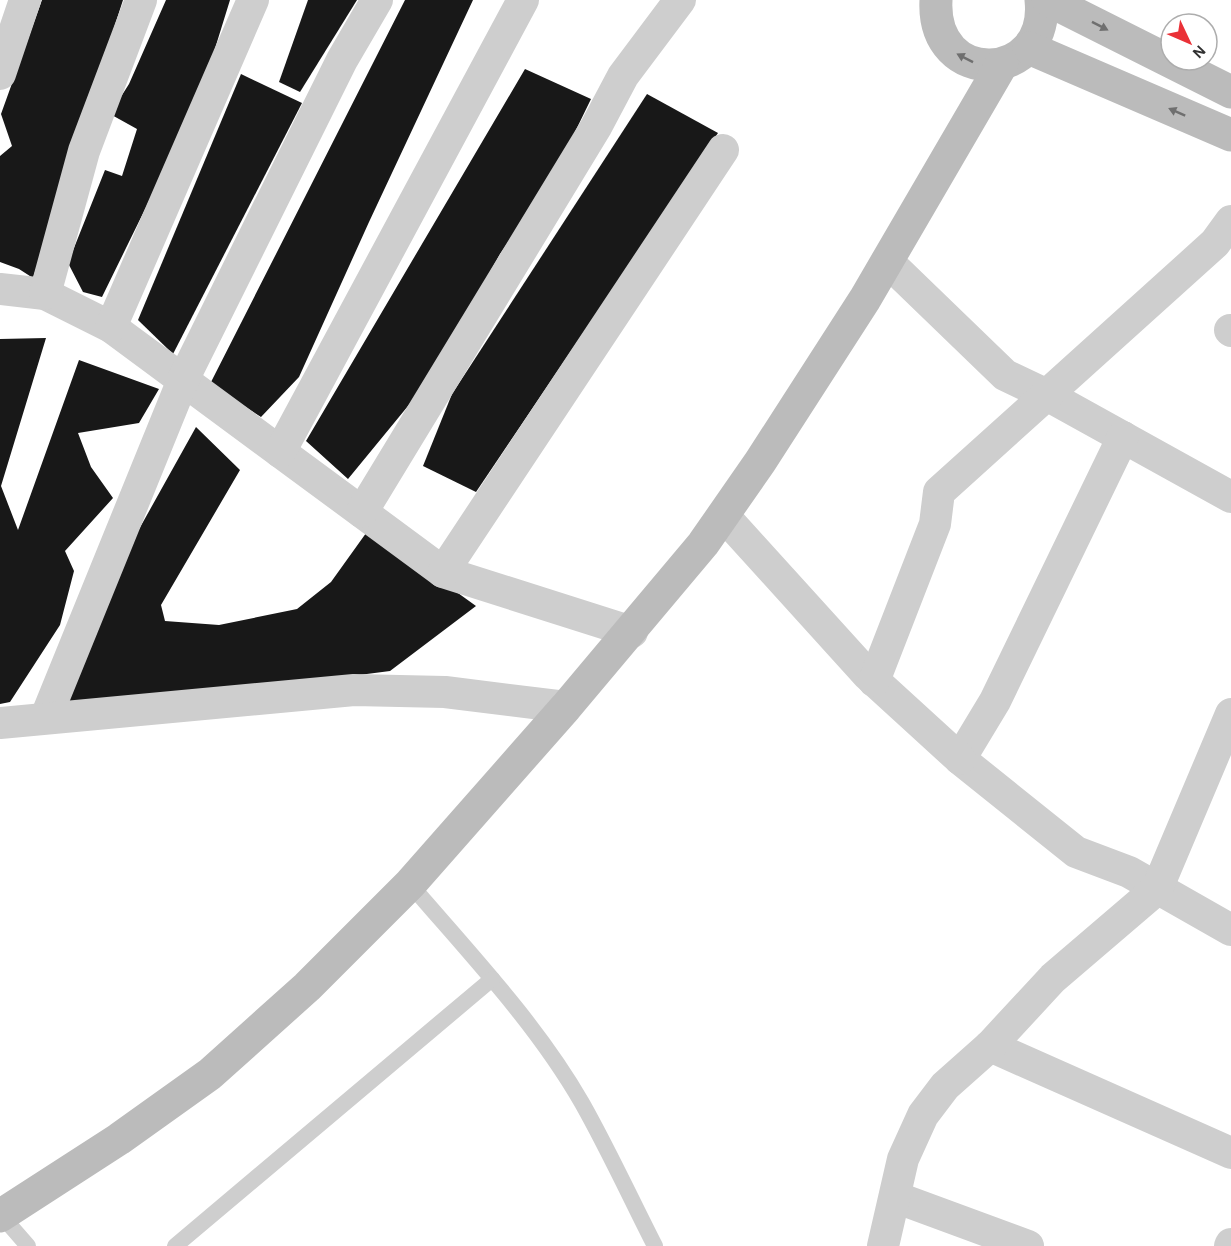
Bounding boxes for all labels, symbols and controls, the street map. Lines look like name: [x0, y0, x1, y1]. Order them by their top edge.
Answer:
north arrow: [1159, 12, 1219, 72]
one-way arrow: [1092, 22, 1109, 31]
text: N: [1189, 42, 1209, 61]
one-way arrow: [956, 53, 973, 63]
one-way arrow: [1168, 107, 1186, 117]

